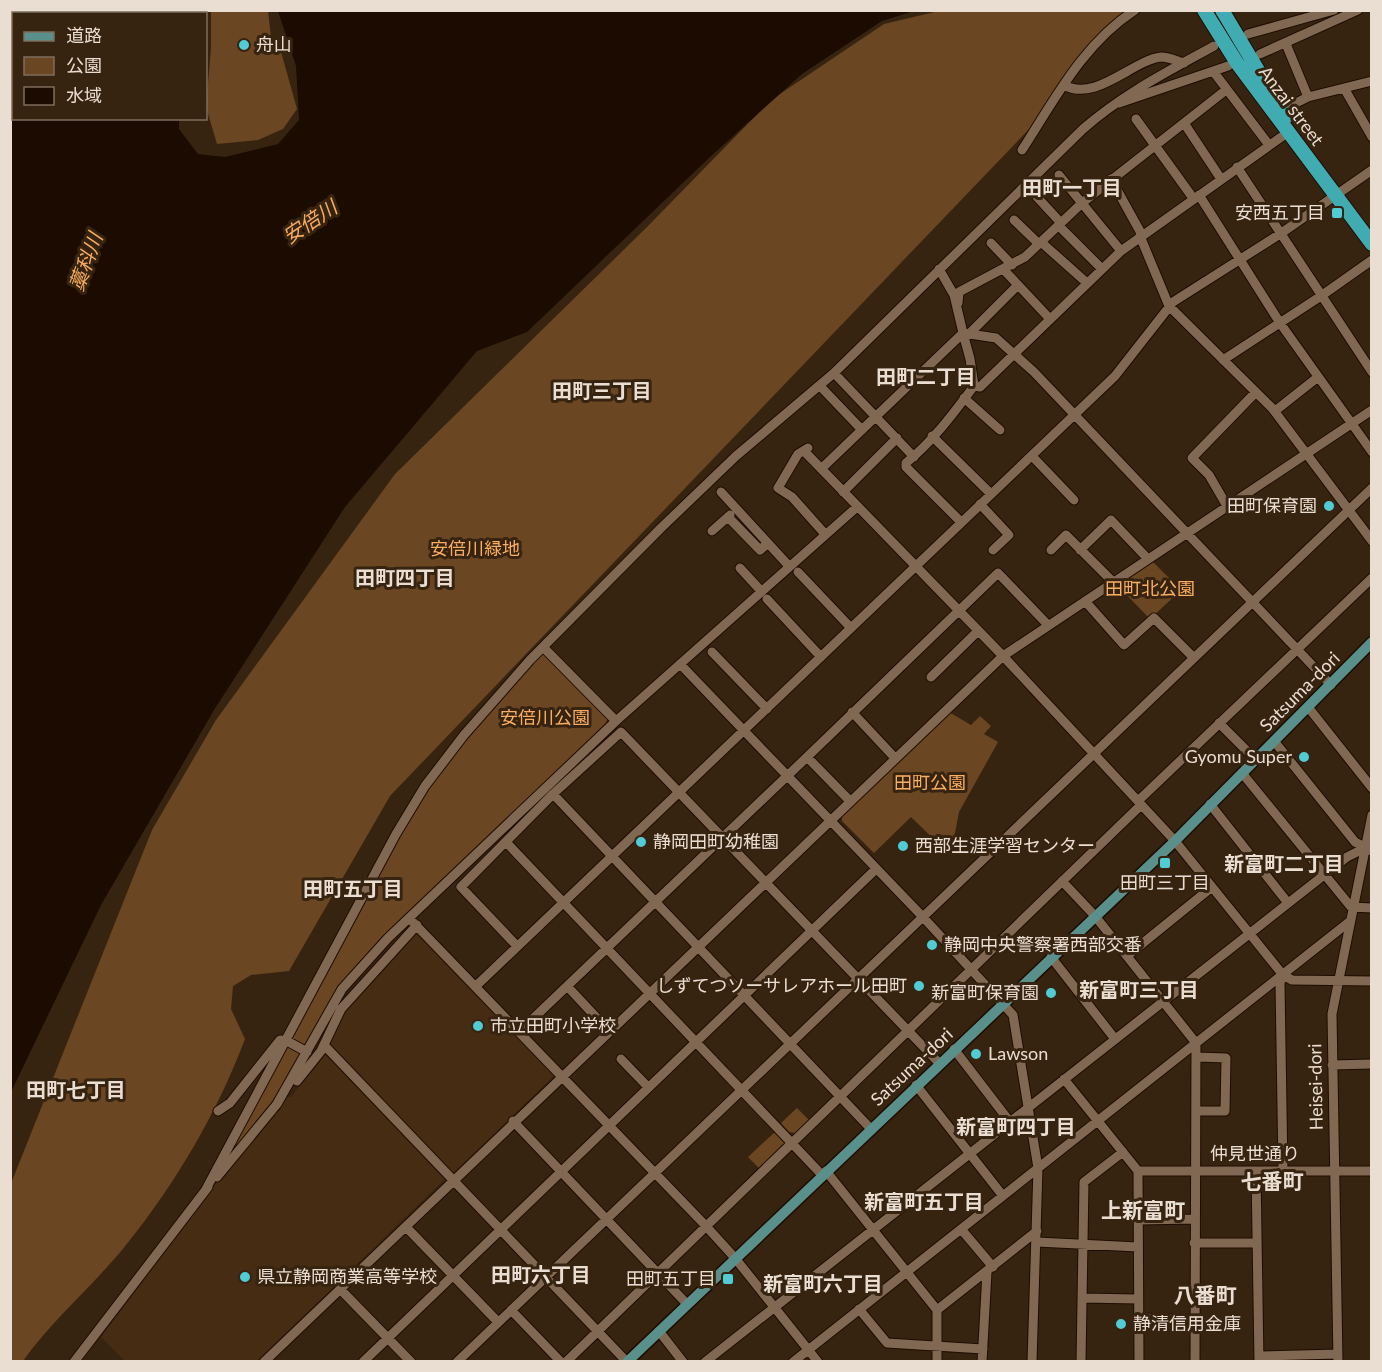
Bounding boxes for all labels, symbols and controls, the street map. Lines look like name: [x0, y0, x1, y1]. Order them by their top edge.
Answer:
legend: [12, 12, 207, 120]
text: 道路: [66, 24, 102, 46]
place label: 舟山: [256, 33, 292, 55]
marker: 舟山: [237, 38, 251, 52]
text: 公園: [66, 54, 102, 76]
street label: Anzai street: [1255, 61, 1329, 150]
text: 水域: [66, 84, 102, 106]
district label: 田町一丁目: [1022, 175, 1122, 199]
water label: 安倍川: [278, 193, 343, 248]
place label: 安西五丁目: [1235, 201, 1325, 223]
marker: 安西五丁目: [1330, 206, 1344, 220]
water label: 藁科川: [64, 227, 107, 294]
district label: 田町二丁目: [876, 364, 976, 388]
district label: 田町三丁目: [552, 378, 652, 402]
place label: 田町保育園: [1227, 494, 1317, 516]
marker: 田町保育園: [1322, 499, 1336, 513]
park label: 安倍川緑地: [430, 537, 520, 559]
district label: 田町四丁目: [355, 565, 455, 589]
park label: 田町北公園: [1105, 577, 1195, 599]
street label: Satsuma-dori: [1255, 647, 1344, 736]
park label: 安倍川公園: [500, 706, 590, 728]
place label: Gyomu Super: [1185, 745, 1292, 767]
marker: Gyomu Super: [1297, 750, 1311, 764]
park label: 田町公園: [894, 771, 966, 793]
place label: 静岡田町幼稚園: [653, 830, 779, 852]
place label: 西部生涯学習センター: [915, 834, 1095, 856]
marker: 静岡田町幼稚園: [634, 835, 648, 849]
marker: 西部生涯学習センター: [896, 839, 910, 853]
district label: 新富町二丁目: [1224, 851, 1344, 875]
marker: 田町三丁目: [1158, 856, 1172, 870]
place label: 田町三丁目: [1120, 871, 1210, 893]
district label: 田町五丁目: [303, 876, 403, 900]
place label: 静岡中央警察署西部交番: [944, 933, 1142, 955]
marker: 静岡中央警察署西部交番: [925, 938, 939, 952]
place label: しずてつソーサレアホール田町: [656, 974, 907, 996]
district label: 新富町三丁目: [1079, 977, 1199, 1001]
marker: しずてつソーサレアホール田町: [912, 979, 926, 993]
place label: 新富町保育園: [931, 981, 1039, 1003]
marker: 新富町保育園: [1044, 986, 1058, 1000]
place label: 市立田町小学校: [490, 1014, 616, 1036]
marker: 市立田町小学校: [471, 1019, 485, 1033]
street label: Satsuma-dori: [866, 1023, 957, 1110]
place label: Lawson: [988, 1042, 1048, 1064]
street label: Heisei-dori: [1303, 1043, 1327, 1131]
marker: Lawson: [969, 1047, 983, 1061]
district label: 田町七丁目: [26, 1077, 126, 1101]
district label: 新富町四丁目: [956, 1114, 1076, 1138]
street label: 仲見世通り: [1210, 1142, 1300, 1164]
district label: 七番町: [1241, 1168, 1304, 1193]
district label: 新富町五丁目: [864, 1189, 984, 1213]
district label: 上新富町: [1101, 1197, 1185, 1222]
district label: 田町六丁目: [491, 1262, 591, 1286]
place label: 県立静岡商業高等学校: [257, 1265, 437, 1287]
place label: 田町五丁目: [626, 1267, 716, 1289]
marker: 県立静岡商業高等学校: [238, 1270, 252, 1284]
district label: 新富町六丁目: [763, 1271, 883, 1295]
marker: 田町五丁目: [721, 1272, 735, 1286]
district label: 八番町: [1174, 1282, 1237, 1307]
place label: 静清信用金庫: [1133, 1312, 1241, 1334]
marker: 静清信用金庫: [1114, 1317, 1128, 1331]

